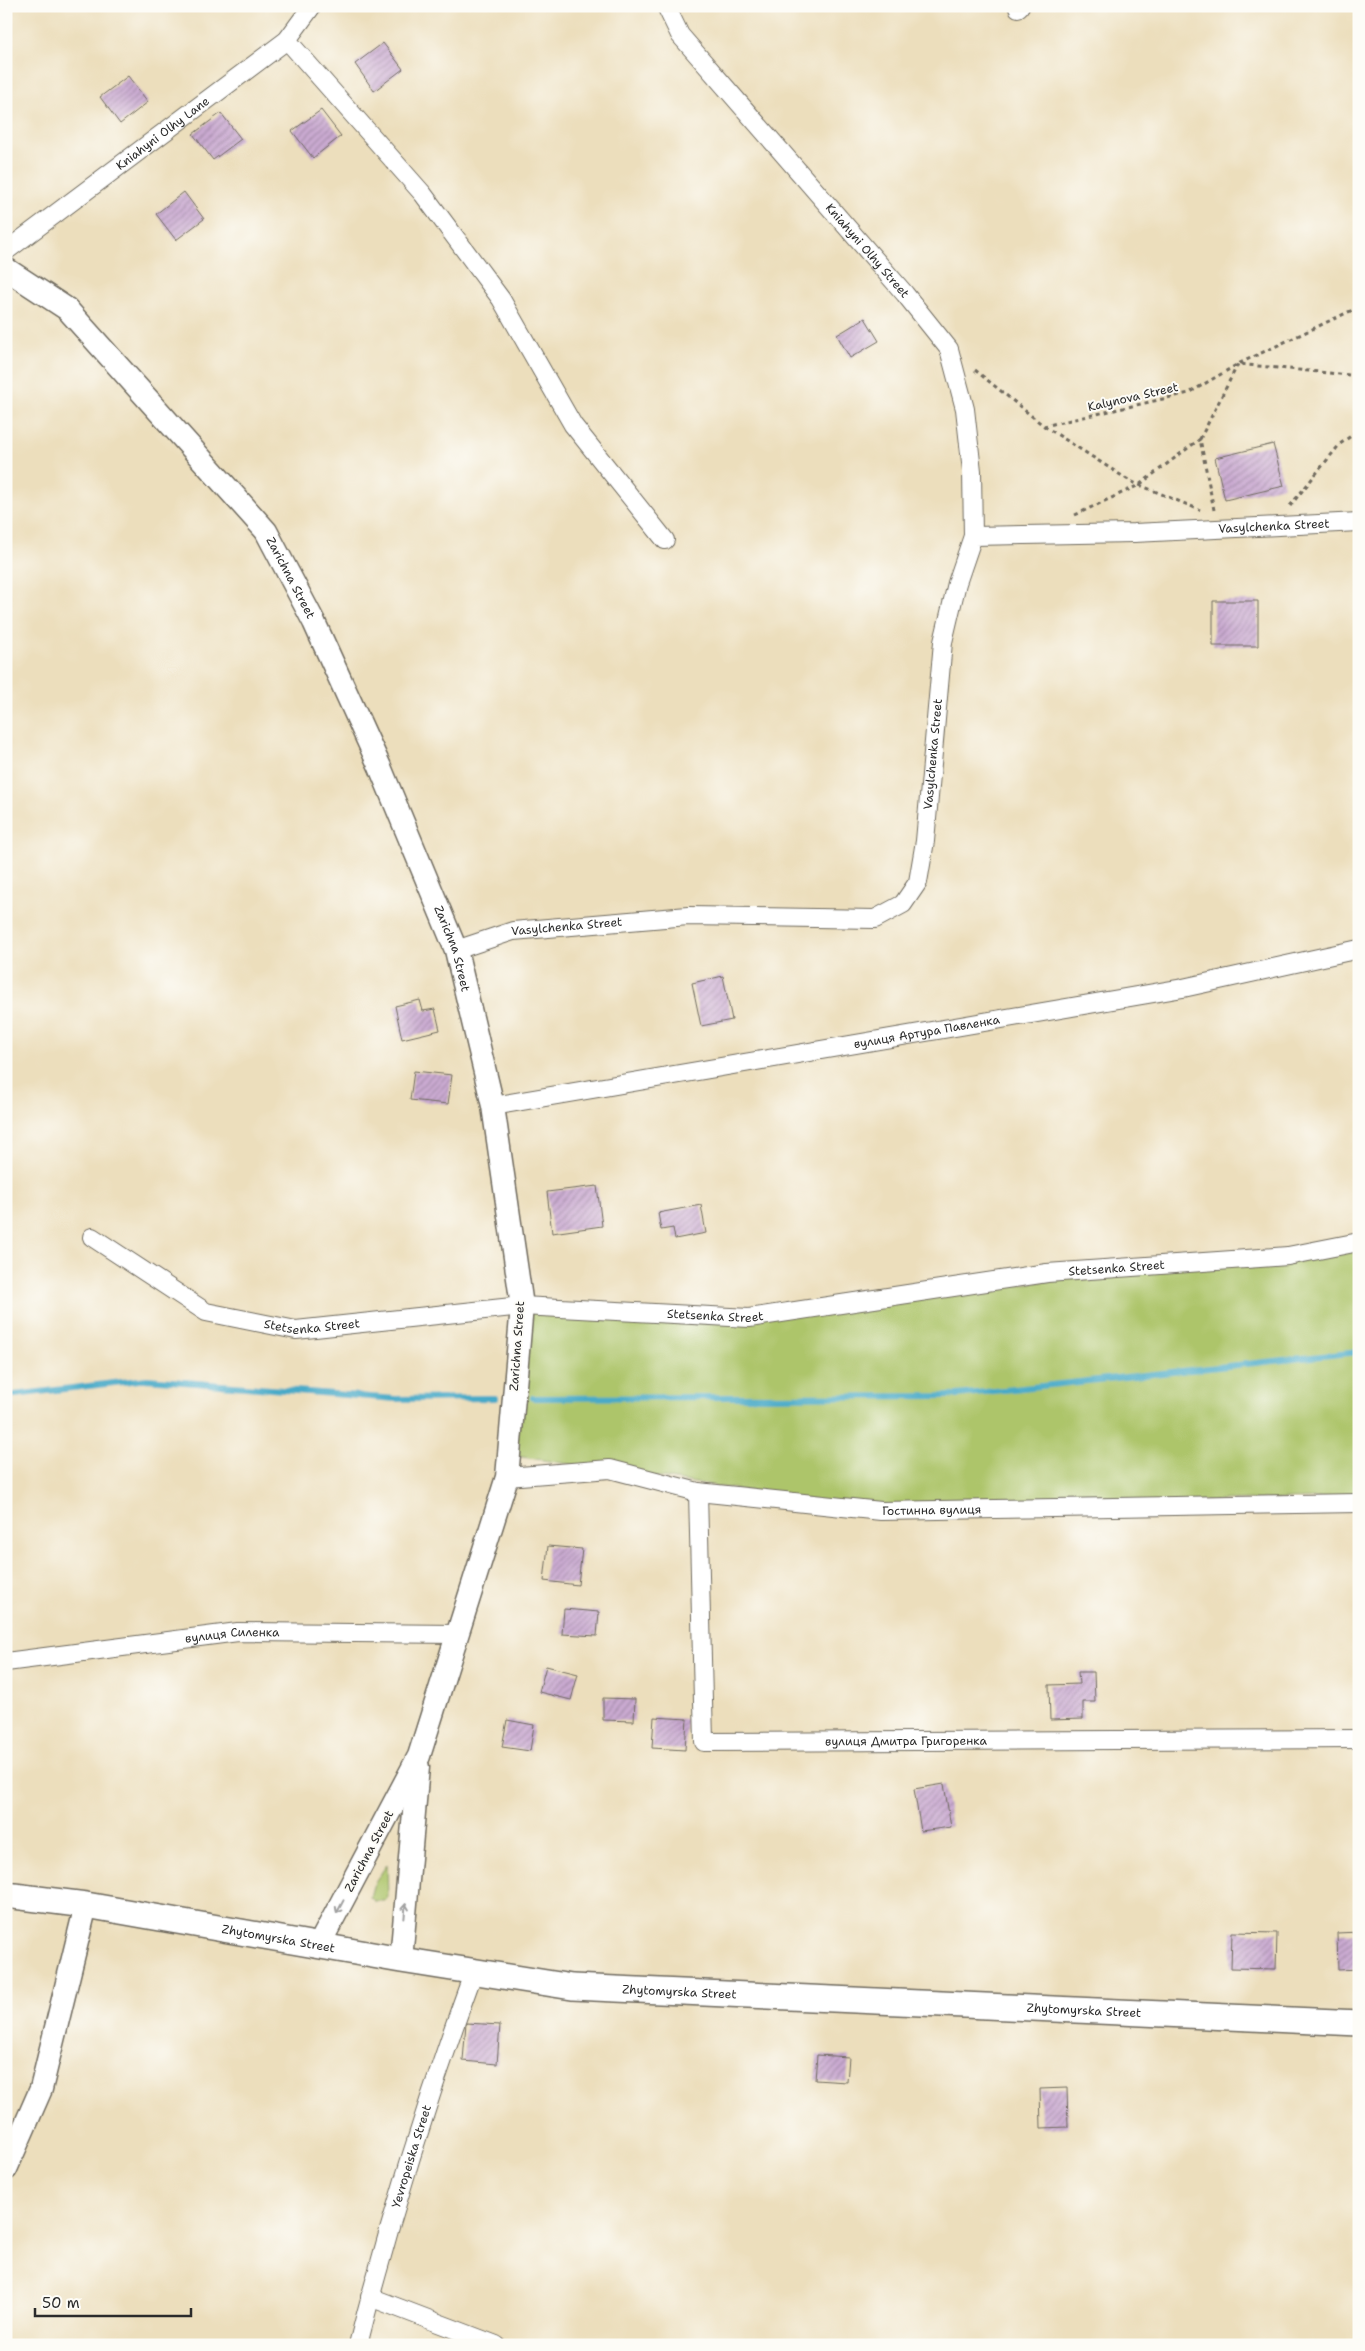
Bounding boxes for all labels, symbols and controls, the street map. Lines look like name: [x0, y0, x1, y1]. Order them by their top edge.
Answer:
street label: Kniahyni Olhy Lane: [113, 93, 213, 174]
street label: Kniahyni Olhy Street: [822, 200, 913, 301]
street label: Kalynova Street: [1086, 379, 1180, 415]
street label: Vasylchenka Street: [1218, 515, 1330, 537]
street label: Zarichna Street: [263, 534, 319, 621]
street label: Vasylchenka Street: [920, 698, 946, 810]
street label: Zarichna Street: [430, 903, 474, 993]
street label: Vasylchenka Street: [511, 914, 623, 939]
street label: вулиця Артура Павленка: [852, 1011, 1002, 1052]
street label: Stetsenka Street: [1068, 1257, 1165, 1279]
street label: Zarichna Street: [506, 1301, 528, 1391]
street label: Stetsenka Street: [667, 1306, 765, 1326]
street label: Stetsenka Street: [263, 1315, 361, 1339]
street label: Гостинна вулиця: [882, 1501, 981, 1519]
street label: вулиця Силенка: [184, 1624, 280, 1647]
street label: вулиця Дмитра Григоренка: [825, 1733, 987, 1749]
street label: Zarichna Street: [341, 1807, 397, 1895]
one-way arrow: [334, 1900, 344, 1914]
one-way arrow: [400, 1904, 410, 1920]
street label: Zhytomyrska Street: [221, 1921, 336, 1956]
street label: Zhytomyrska Street: [622, 1981, 737, 2003]
street label: Zhytomyrska Street: [1026, 2000, 1142, 2021]
street label: Yevropeiska Street: [388, 2103, 435, 2210]
scale bar: [35, 2286, 191, 2318]
text: 50 m: [42, 2293, 80, 2313]

